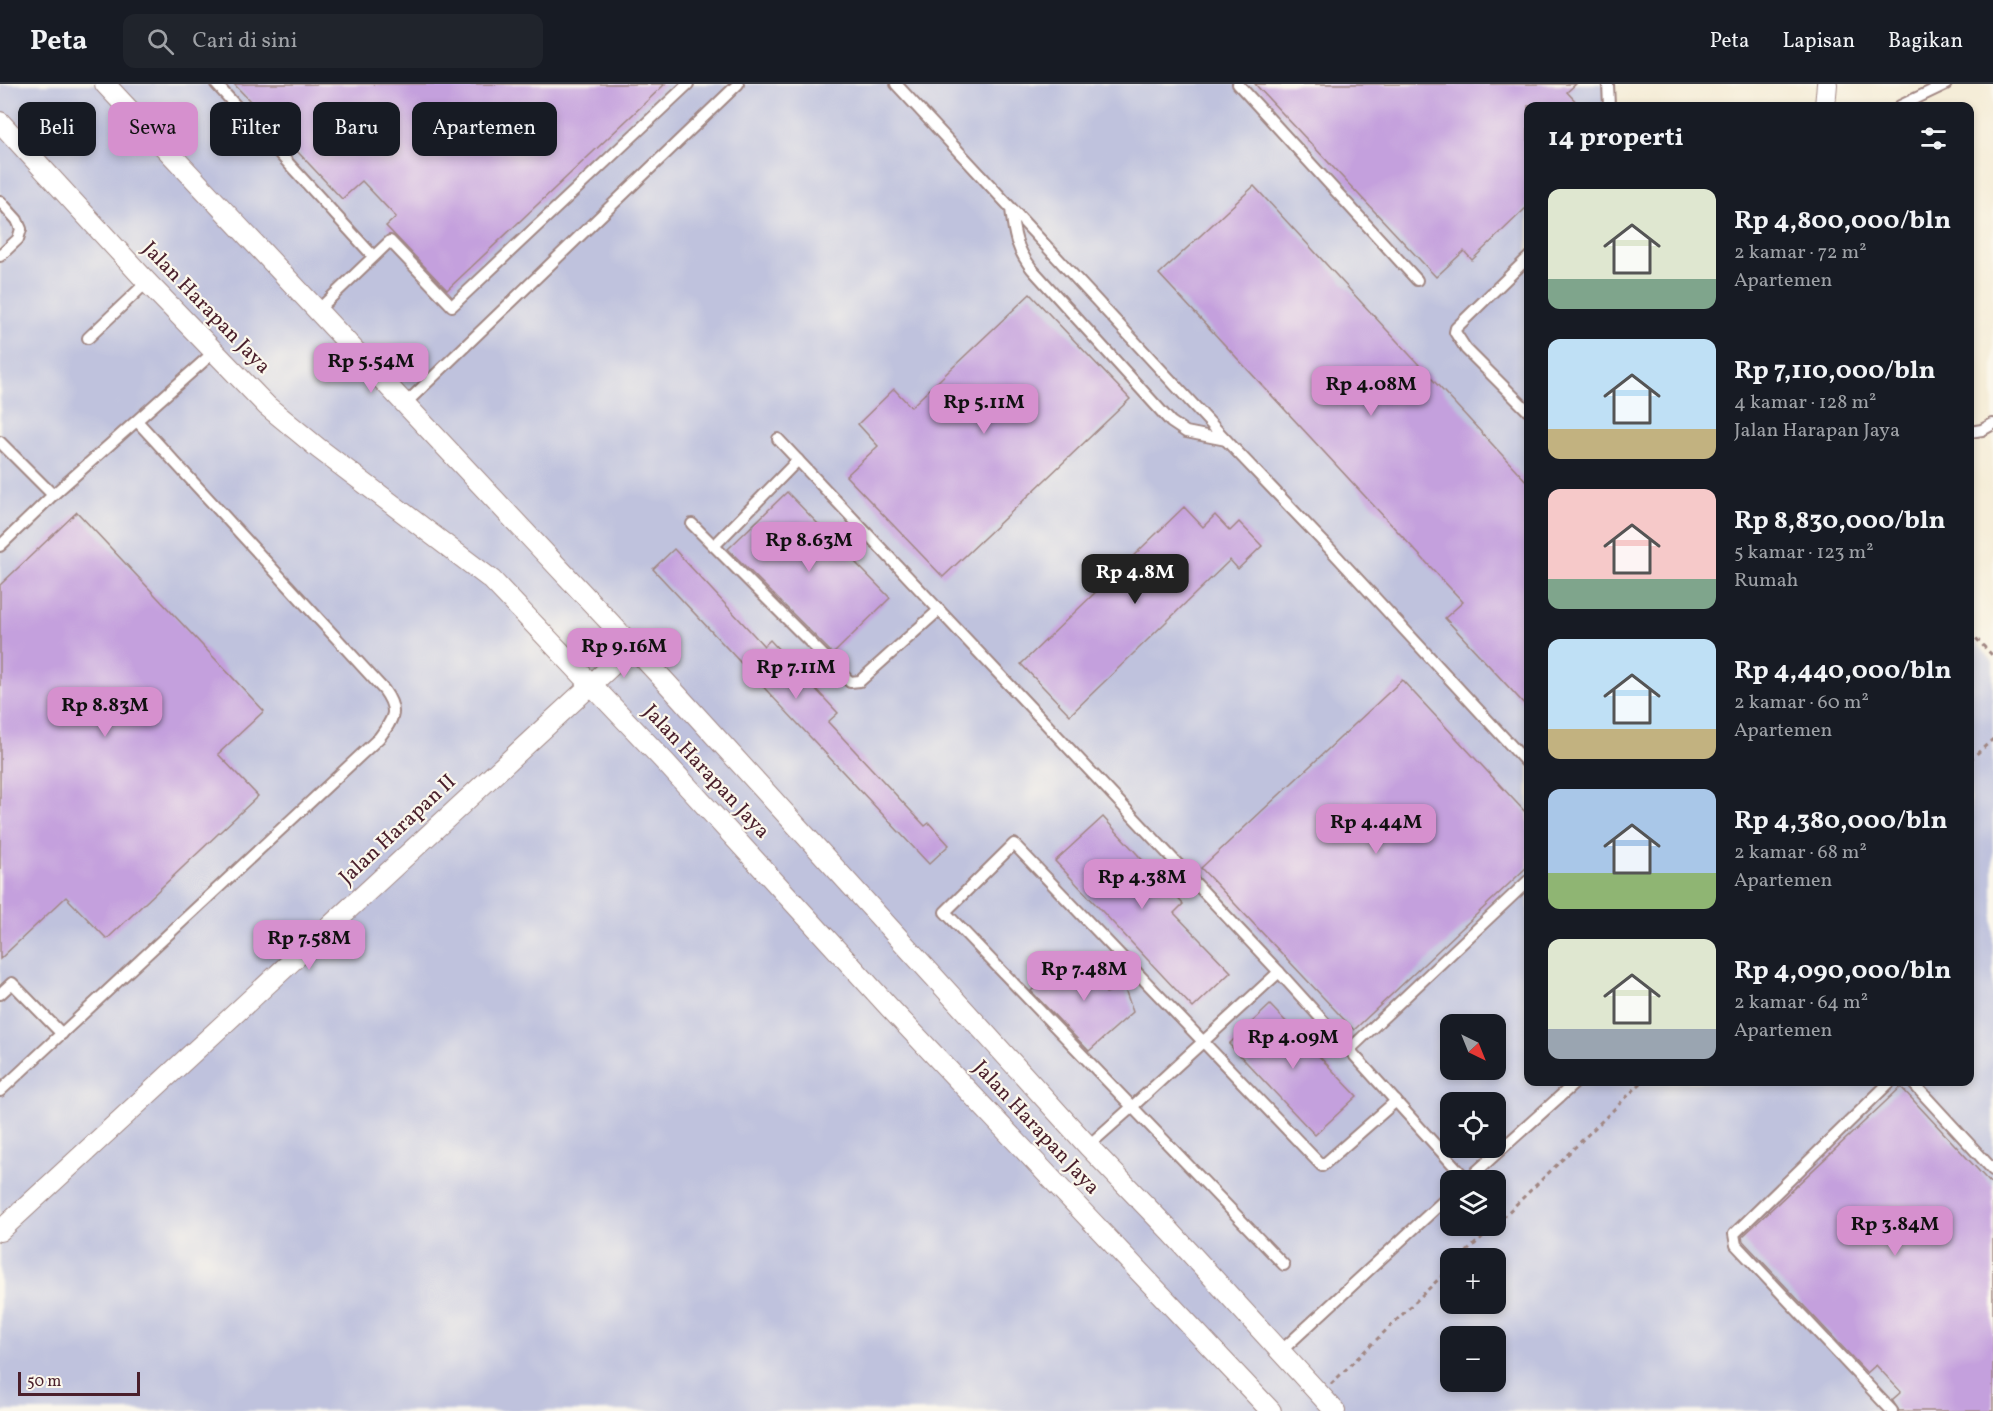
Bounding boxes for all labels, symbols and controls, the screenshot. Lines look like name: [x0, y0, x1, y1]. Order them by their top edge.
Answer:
search box: [123, 14, 543, 68]
text: Peta: [30, 22, 87, 61]
icon: search: [144, 25, 177, 58]
text: Cari di sini: [192, 26, 297, 57]
text: Peta: [1710, 27, 1749, 56]
text: Lapisan: [1782, 27, 1855, 56]
text: Bagikan: [1888, 27, 1963, 56]
chip: Beli: [18, 102, 96, 156]
chip: Sewa: [108, 102, 198, 156]
chip: Filter: [210, 102, 301, 156]
chip: Baru: [313, 102, 400, 156]
chip: Apartemen: [412, 102, 557, 156]
text: 14 properti: [1548, 120, 1684, 156]
icon: filters: [1917, 122, 1950, 155]
text: Rp 4,800,000/bln: [1734, 203, 1951, 239]
icon: home: [1596, 213, 1668, 285]
street label: Jalan Harapan Jaya: [135, 235, 277, 381]
text: 2 kamar · 72 m²: [1734, 239, 1867, 267]
text: Apartemen: [1734, 267, 1833, 295]
pin: Rp 5.54M: [309, 343, 433, 394]
text: Rp 5.54M: [328, 348, 414, 376]
text: Rp 7,110,000/bln: [1734, 353, 1936, 389]
icon: home: [1596, 363, 1668, 435]
pin: Rp 4.08M: [1309, 366, 1433, 417]
text: Rp 4.08M: [1326, 371, 1417, 399]
pin: Rp 5.11M: [922, 384, 1046, 435]
text: Rp 5.11M: [943, 389, 1025, 417]
text: 4 kamar · 128 m²: [1734, 389, 1877, 417]
text: Jalan Harapan Jaya: [1734, 417, 1900, 445]
text: Rp 8,830,000/bln: [1734, 503, 1946, 539]
icon: home: [1596, 513, 1668, 585]
pin: Rp 8.63M: [747, 522, 871, 573]
text: Rp 8.63M: [765, 527, 853, 555]
text: 5 kamar · 123 m²: [1734, 539, 1874, 567]
pin: Rp 4.8M: [1080, 554, 1190, 605]
text: Rp 4.8M: [1096, 559, 1174, 587]
text: Rumah: [1734, 567, 1799, 595]
pin: Rp 9.16M: [562, 628, 686, 679]
text: Rp 9.16M: [581, 633, 667, 661]
pin: Rp 7.11M: [734, 649, 858, 700]
text: Rp 4,440,000/bln: [1734, 653, 1952, 689]
text: Rp 7.11M: [756, 654, 836, 682]
icon: home: [1596, 663, 1668, 735]
pin: Rp 8.83M: [43, 687, 167, 738]
text: 2 kamar · 60 m²: [1734, 689, 1869, 717]
text: Rp 8.83M: [61, 692, 149, 720]
street label: Jalan Harapan Jaya: [636, 698, 776, 846]
text: Apartemen: [1734, 717, 1833, 745]
street label: Jalan Harapan II: [333, 768, 463, 892]
text: Rp 4,380,000/bln: [1734, 803, 1948, 839]
pin: Rp 4.44M: [1314, 804, 1438, 855]
text: Rp 4.44M: [1330, 809, 1422, 837]
icon: home: [1596, 813, 1668, 885]
text: 2 kamar · 68 m²: [1734, 839, 1867, 867]
pin: Rp 4.38M: [1080, 859, 1204, 910]
text: Rp 4.38M: [1098, 864, 1186, 892]
text: Apartemen: [1734, 867, 1833, 895]
pin: Rp 7.58M: [247, 920, 371, 971]
text: Rp 7.58M: [267, 925, 351, 953]
pin: Rp 7.48M: [1022, 951, 1146, 1002]
text: Rp 4,090,000/bln: [1734, 953, 1951, 989]
text: Rp 7.48M: [1041, 956, 1127, 984]
icon: home: [1596, 963, 1668, 1035]
text: 2 kamar · 64 m²: [1734, 989, 1868, 1017]
north arrow: [1440, 1014, 1506, 1080]
map controls: [1440, 1014, 1506, 1392]
text: Apartemen: [1734, 1017, 1833, 1045]
pin: Rp 4.09M: [1231, 1019, 1355, 1070]
text: Rp 4.09M: [1247, 1024, 1339, 1052]
street label: Jalan Harapan Jaya: [966, 1054, 1106, 1202]
button: locate: [1440, 1092, 1506, 1158]
button: layers: [1440, 1170, 1506, 1236]
pin: Rp 3.84M: [1833, 1206, 1957, 1257]
text: Rp 3.84M: [1851, 1211, 1939, 1239]
button: +: [1440, 1248, 1506, 1314]
button: −: [1440, 1326, 1506, 1392]
scale bar: [18, 1369, 140, 1396]
text: 50 m: [27, 1371, 61, 1393]

